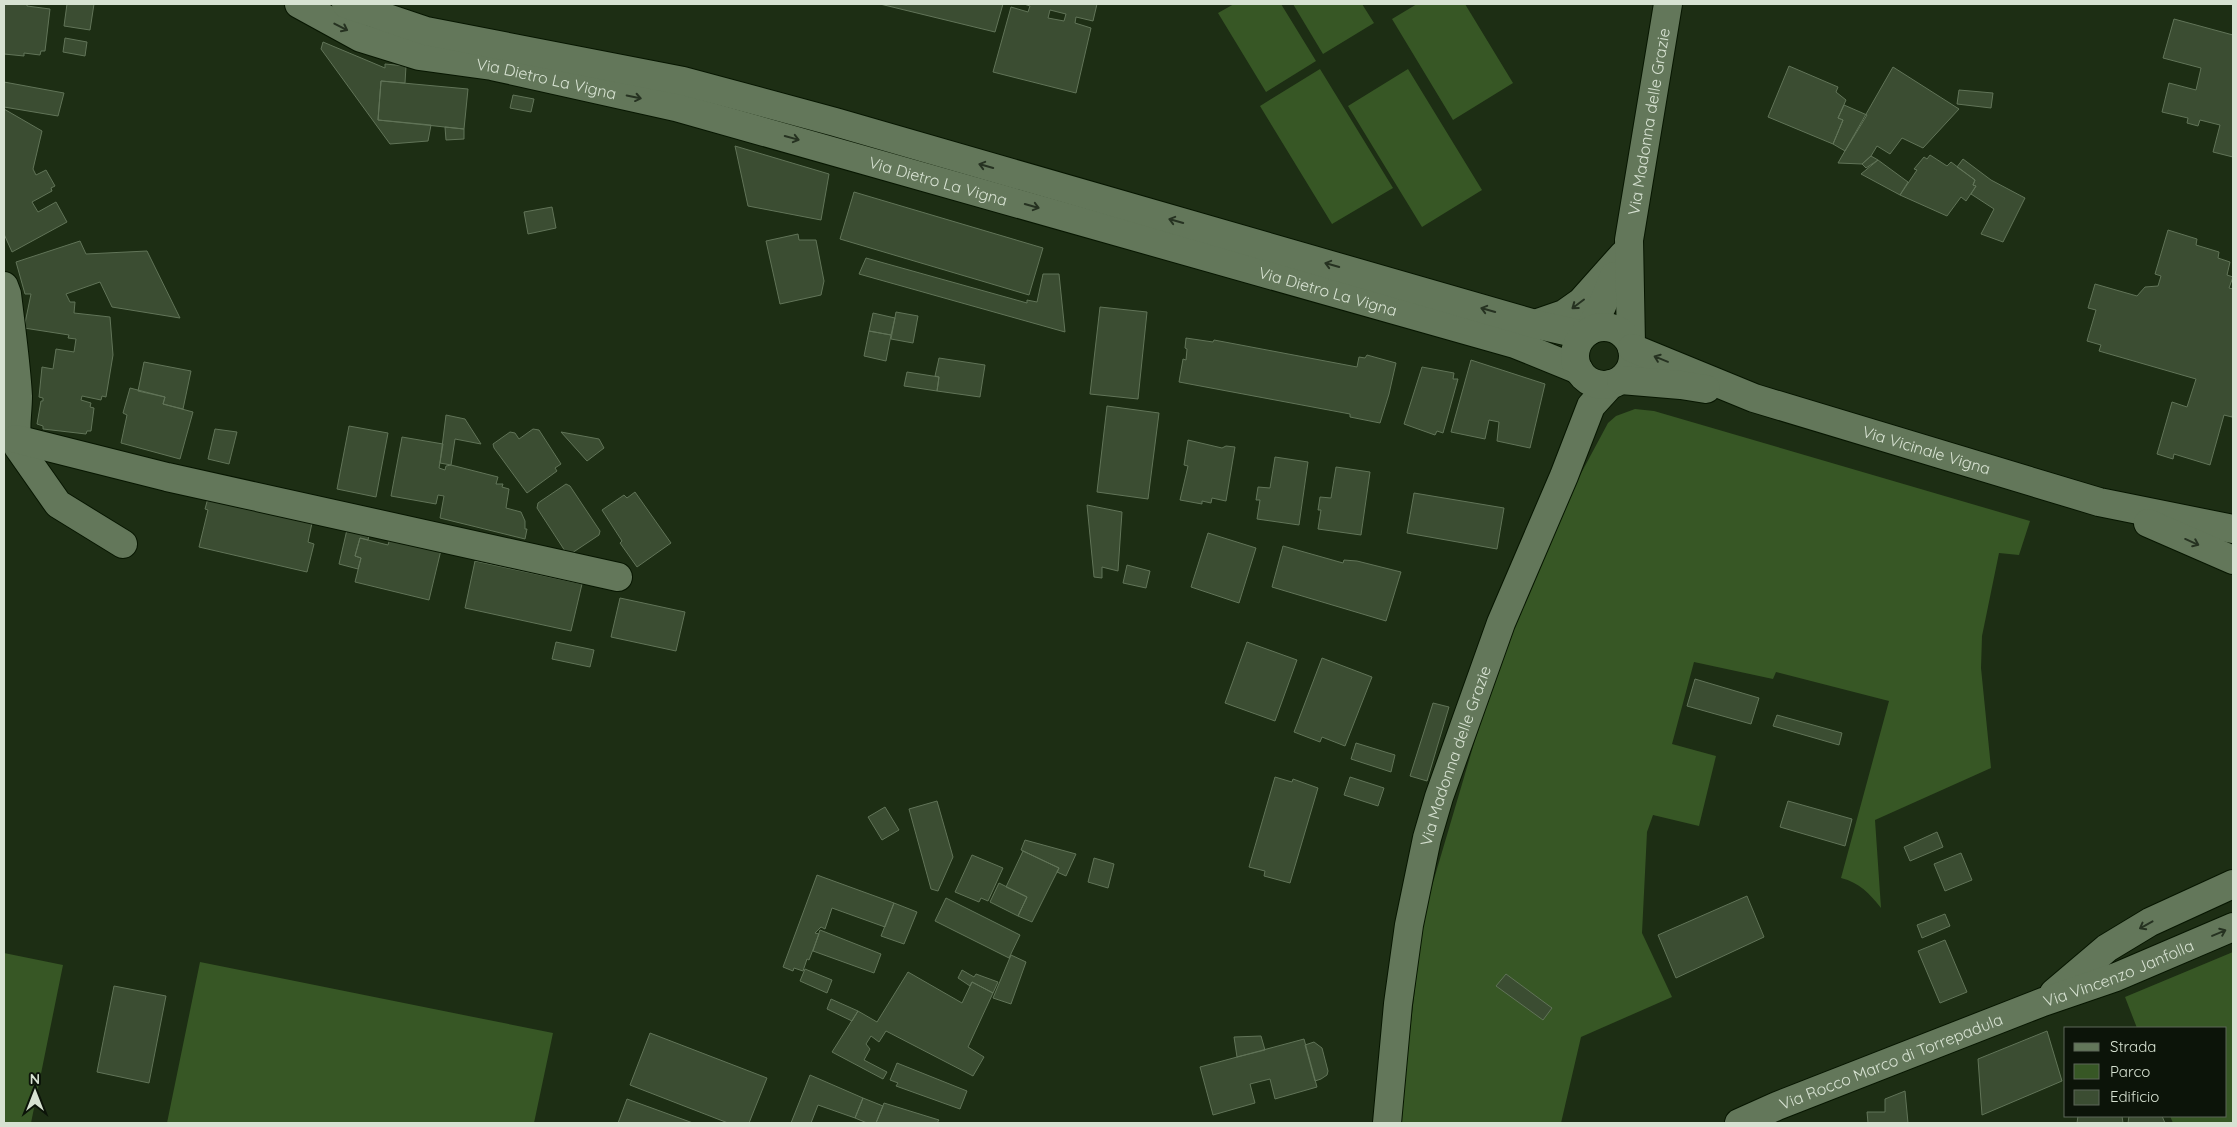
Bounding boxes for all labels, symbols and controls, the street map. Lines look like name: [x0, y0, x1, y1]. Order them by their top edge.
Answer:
one-way arrow: [334, 22, 349, 32]
street label: Via Madonna delle Grazie: [1623, 27, 1674, 217]
street label: Via Dietro La Vigna: [475, 54, 619, 103]
one-way arrow: [626, 93, 642, 103]
one-way arrow: [783, 134, 799, 144]
street label: Via Dietro La Vigna: [867, 152, 1010, 210]
one-way arrow: [978, 161, 994, 170]
one-way arrow: [1024, 202, 1040, 212]
one-way arrow: [1168, 215, 1184, 225]
one-way arrow: [1324, 260, 1340, 270]
street label: Via Dietro La Vigna: [1256, 262, 1399, 320]
one-way arrow: [1571, 299, 1585, 309]
one-way arrow: [1480, 305, 1496, 315]
one-way arrow: [1654, 354, 1669, 364]
street label: Via Vicinale Vigna: [1860, 421, 1993, 479]
one-way arrow: [2184, 538, 2199, 548]
street label: Via Madonna delle Grazie: [1416, 663, 1495, 848]
one-way arrow: [2140, 920, 2154, 930]
one-way arrow: [2211, 928, 2226, 938]
street label: Via Vincenzo Janfolla: [2041, 935, 2197, 1011]
street label: Via Rocco Marco di Torrepadula: [1776, 1009, 2005, 1114]
legend: [2064, 1027, 2227, 1117]
text: Strada: [2110, 1037, 2156, 1056]
text: Parco: [2110, 1062, 2150, 1081]
north arrow: [10, 1067, 60, 1117]
text: N: [30, 1070, 40, 1088]
text: Edificio: [2110, 1087, 2159, 1106]

